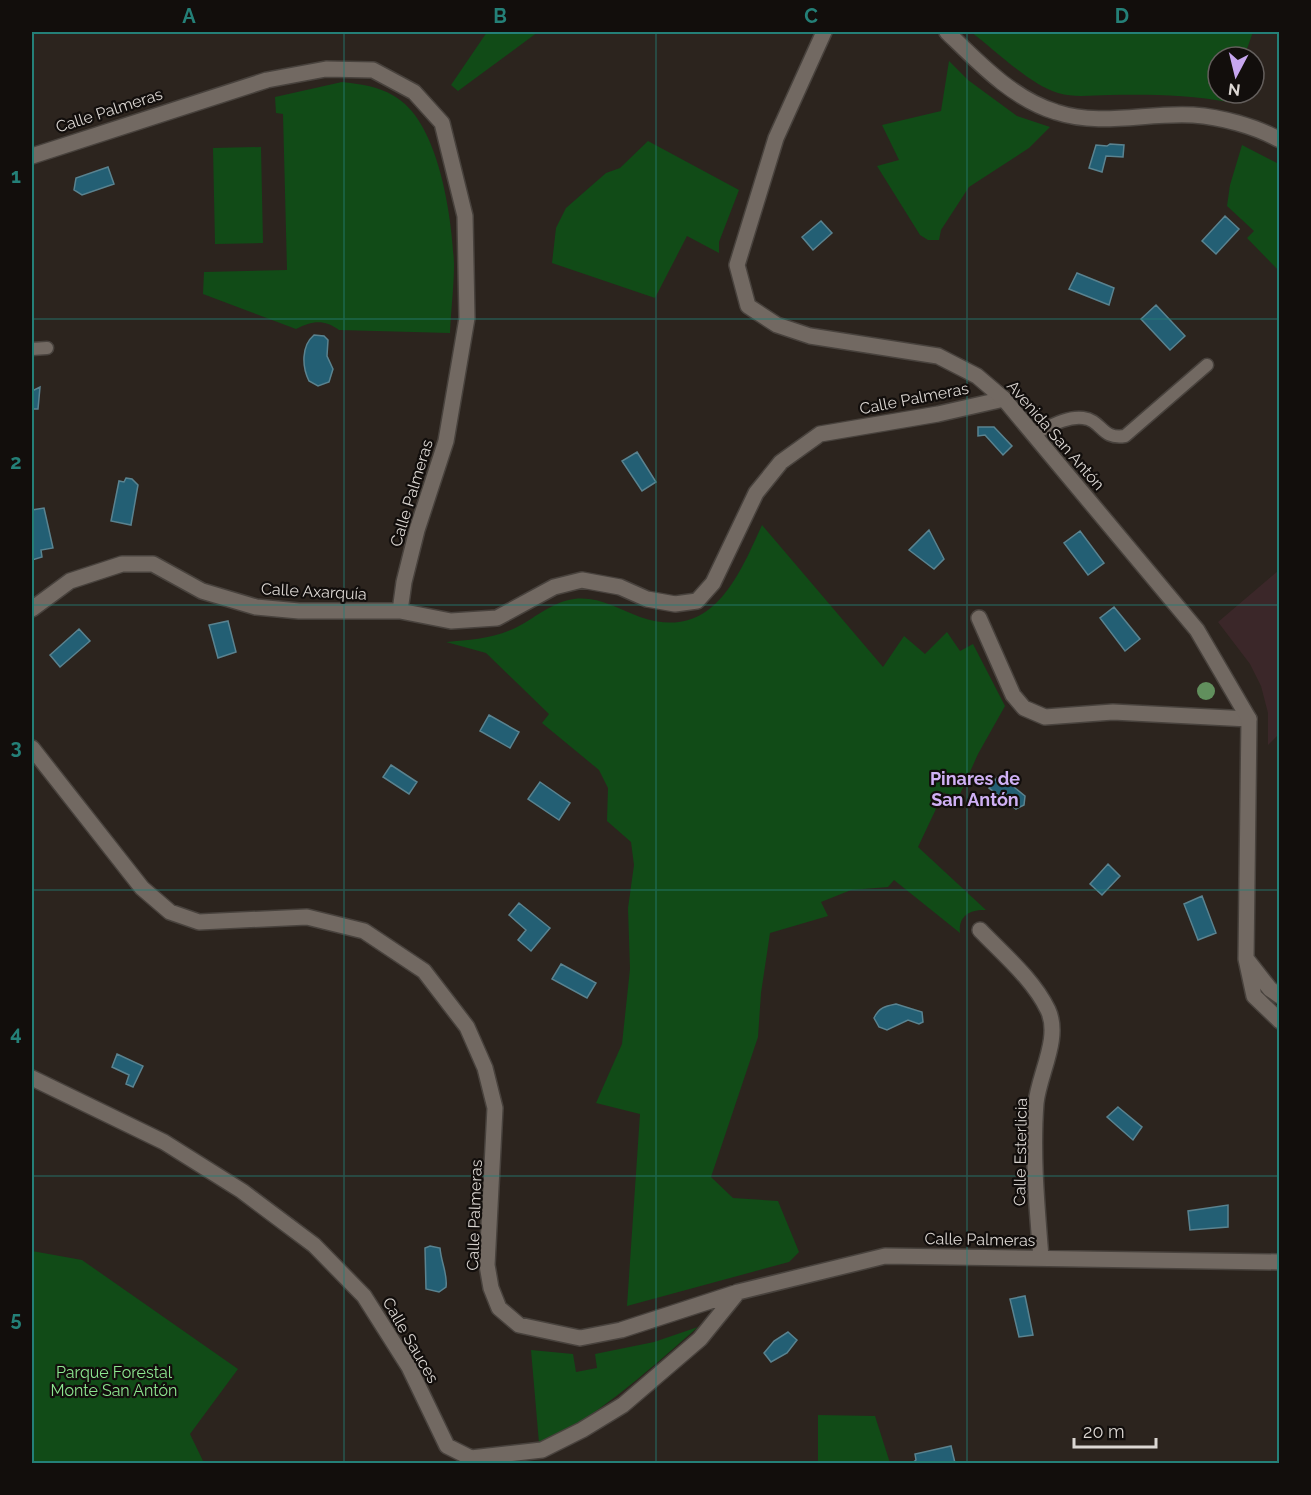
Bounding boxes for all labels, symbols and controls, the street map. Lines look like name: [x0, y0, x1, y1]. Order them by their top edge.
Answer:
text: A: [182, 4, 196, 28]
text: B: [493, 4, 507, 28]
text: C: [804, 4, 818, 28]
text: D: [1115, 4, 1129, 28]
north arrow: [1206, 45, 1266, 105]
text: N: [1227, 79, 1241, 100]
street label: Calle Palmeras: [53, 84, 165, 137]
text: 1: [11, 164, 21, 188]
street label: Avenida San Antón: [1003, 377, 1108, 494]
street label: Calle Palmeras: [858, 379, 971, 418]
street label: Calle Palmeras: [386, 437, 437, 549]
text: 2: [10, 450, 22, 474]
street label: Calle Axarquía: [261, 579, 367, 604]
text: 3: [10, 735, 22, 759]
district label: Pinares de San Antón: [930, 768, 1020, 810]
text: 4: [10, 1021, 22, 1045]
street label: Calle Esterlicia: [1010, 1098, 1031, 1206]
street label: Calle Palmeras: [463, 1159, 486, 1271]
street label: Calle Palmeras: [924, 1229, 1036, 1250]
street label: Calle Sauces: [378, 1294, 443, 1387]
text: 5: [10, 1307, 22, 1331]
park label: Parque Forestal Monte San Antón: [51, 1363, 177, 1400]
scale bar: [1074, 1411, 1156, 1449]
text: 20 m: [1083, 1421, 1125, 1442]

